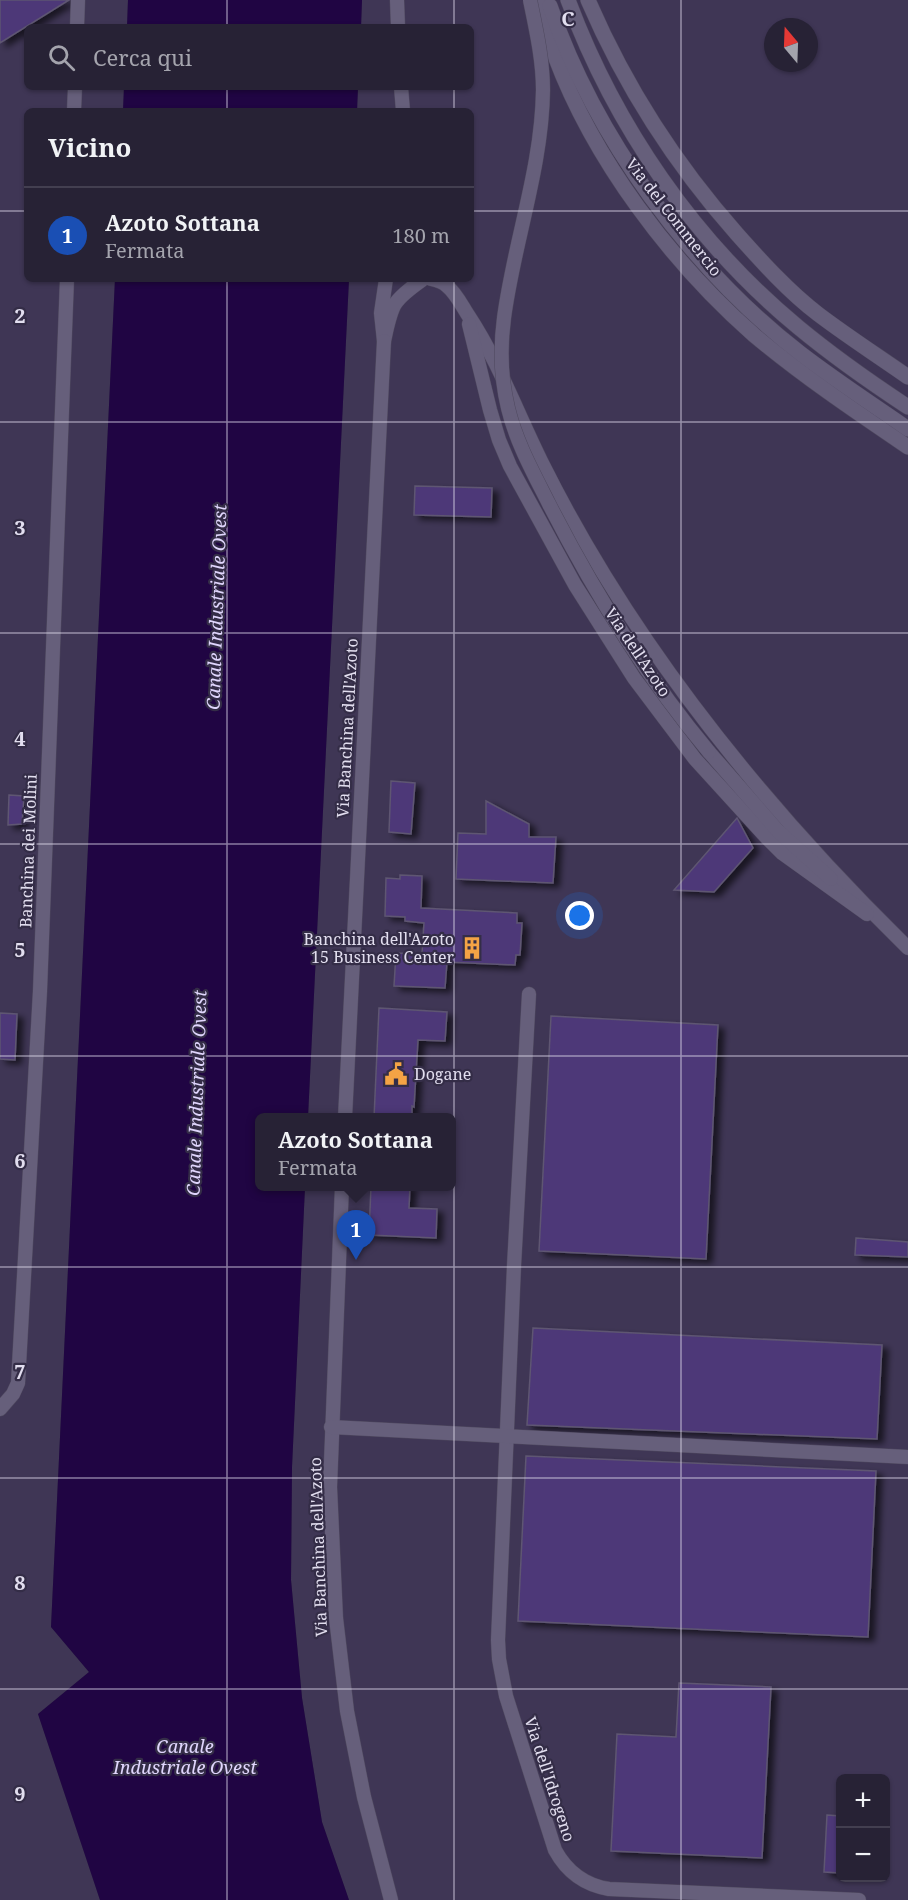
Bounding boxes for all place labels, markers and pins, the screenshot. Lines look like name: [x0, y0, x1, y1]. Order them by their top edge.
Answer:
place label: Banchina dell'Azoto 15 Business Center: [303, 928, 454, 968]
building icon: Banchina dell'Azoto 15 Business Center: [459, 935, 485, 961]
public building icon: Dogane: [383, 1061, 409, 1087]
place label: Dogane: [414, 1063, 471, 1085]
pin: 1: [336, 1210, 376, 1260]

